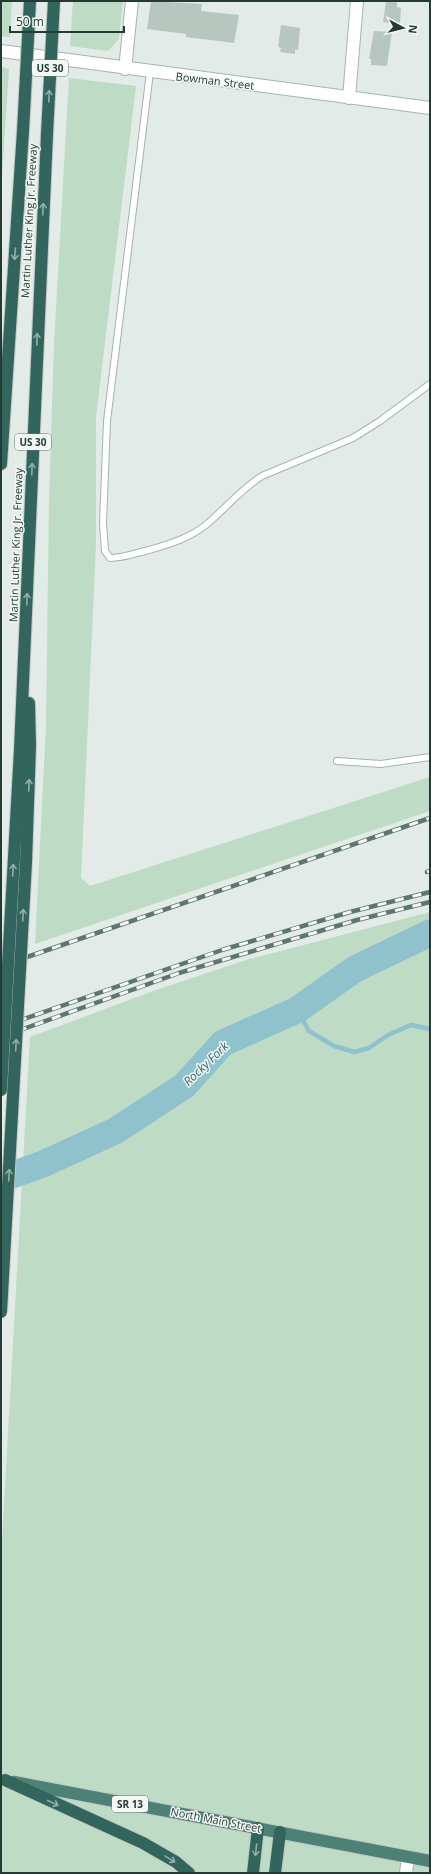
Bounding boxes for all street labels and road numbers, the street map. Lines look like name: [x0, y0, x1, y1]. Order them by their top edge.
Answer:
road number: US 30: [32, 60, 68, 76]
street label: Bowman Street: [175, 68, 255, 93]
street label: Martin Luther King Jr. Freeway: [17, 143, 40, 298]
road number: US 30: [15, 434, 51, 450]
street label: Martin Luther King Jr. Freeway: [5, 467, 26, 622]
road number: SR 13: [112, 1796, 148, 1812]
street label: North Main Street: [169, 1803, 263, 1836]

